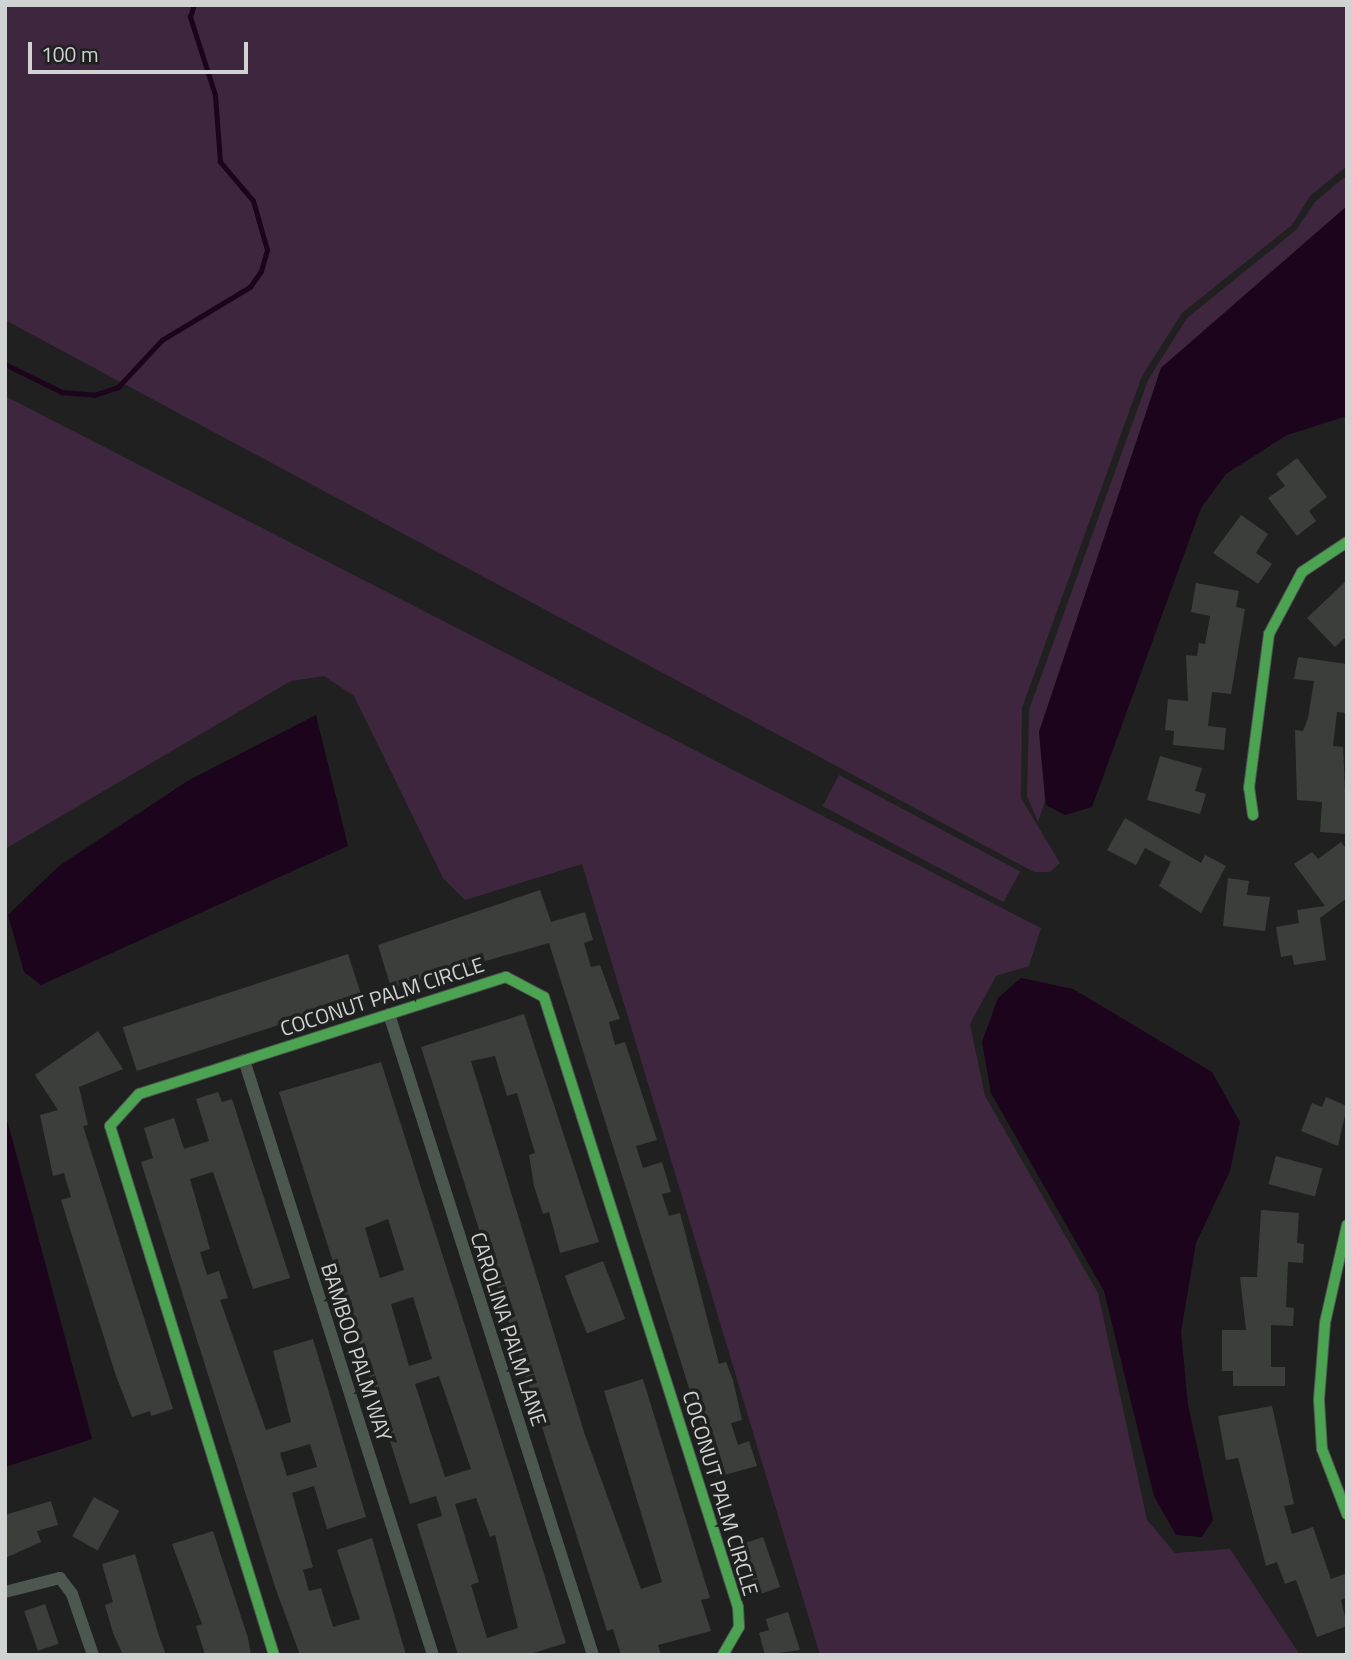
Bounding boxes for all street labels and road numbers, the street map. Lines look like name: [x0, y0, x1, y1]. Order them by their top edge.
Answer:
street label: COCONUT PALM CIRCLE: [277, 951, 487, 1041]
street label: CAROLINA PALM LANE: [466, 1229, 552, 1429]
street label: BAMBOO PALM WAY: [316, 1260, 398, 1444]
street label: COCONUT PALM CIRCLE: [678, 1388, 764, 1598]

